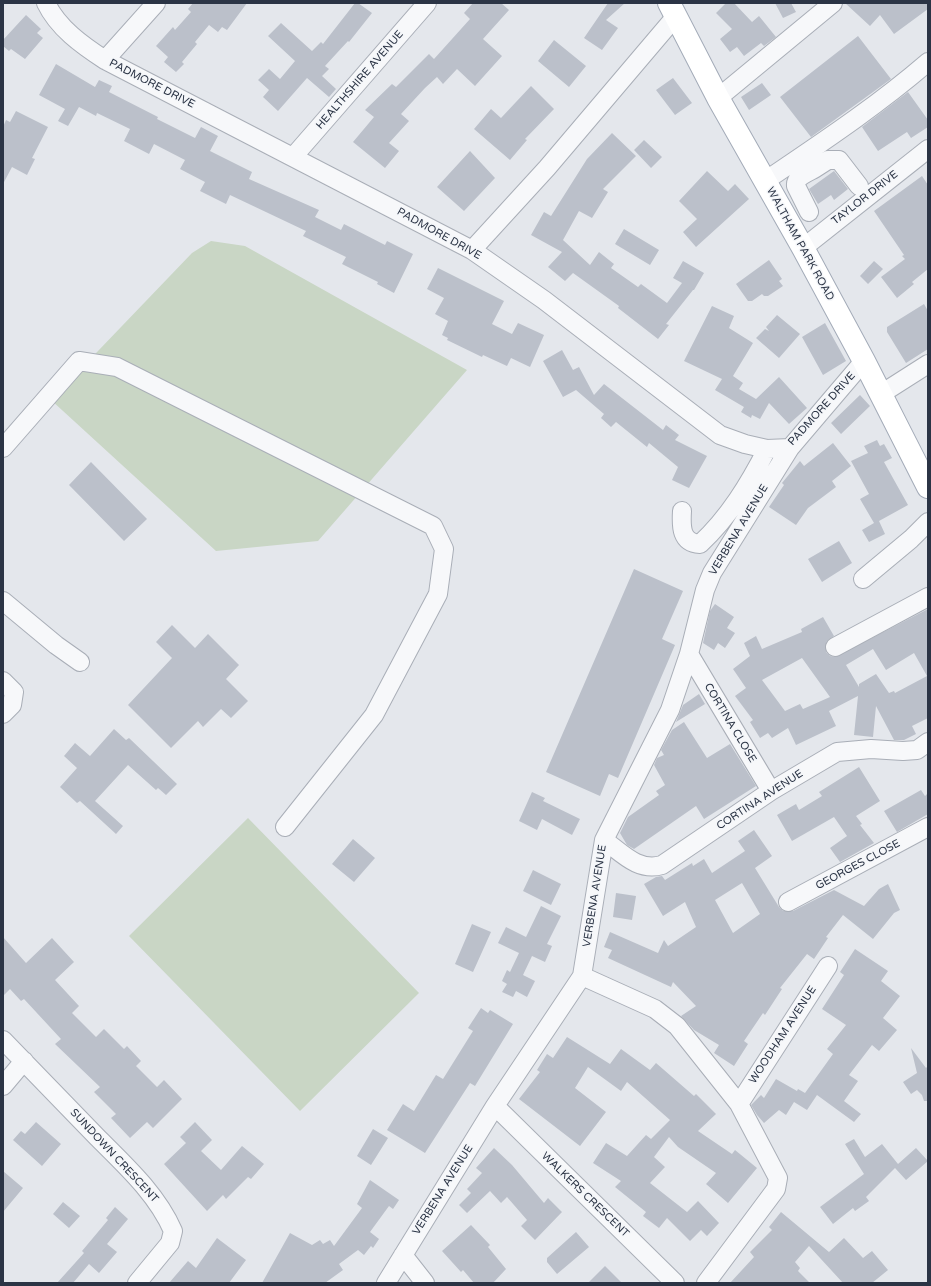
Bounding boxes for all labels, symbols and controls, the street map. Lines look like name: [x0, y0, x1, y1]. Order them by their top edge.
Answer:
street label: HEALTHSHIRE AVENUE: [313, 28, 407, 132]
street label: PADMORE DRIVE: [107, 57, 197, 111]
street label: TAYLOR DRIVE: [829, 168, 901, 228]
street label: WALTHAM PARK ROAD: [763, 185, 837, 303]
street label: PADMORE DRIVE: [394, 205, 484, 263]
street label: PADMORE DRIVE: [785, 369, 859, 449]
street label: VERBENA AVENUE: [707, 482, 771, 578]
street label: CORTINA CLOSE: [701, 681, 759, 765]
street label: CORTINA AVENUE: [714, 767, 806, 833]
street label: GEORGES CLOSE: [814, 837, 902, 893]
street label: VERBENA AVENUE: [580, 844, 610, 948]
street label: WOODHAM AVENUE: [746, 984, 820, 1086]
street label: SUNDOWN CRESCENT: [67, 1106, 161, 1206]
street label: VERBENA AVENUE: [410, 1143, 476, 1237]
street label: WALKERS CRESCENT: [538, 1150, 632, 1240]

